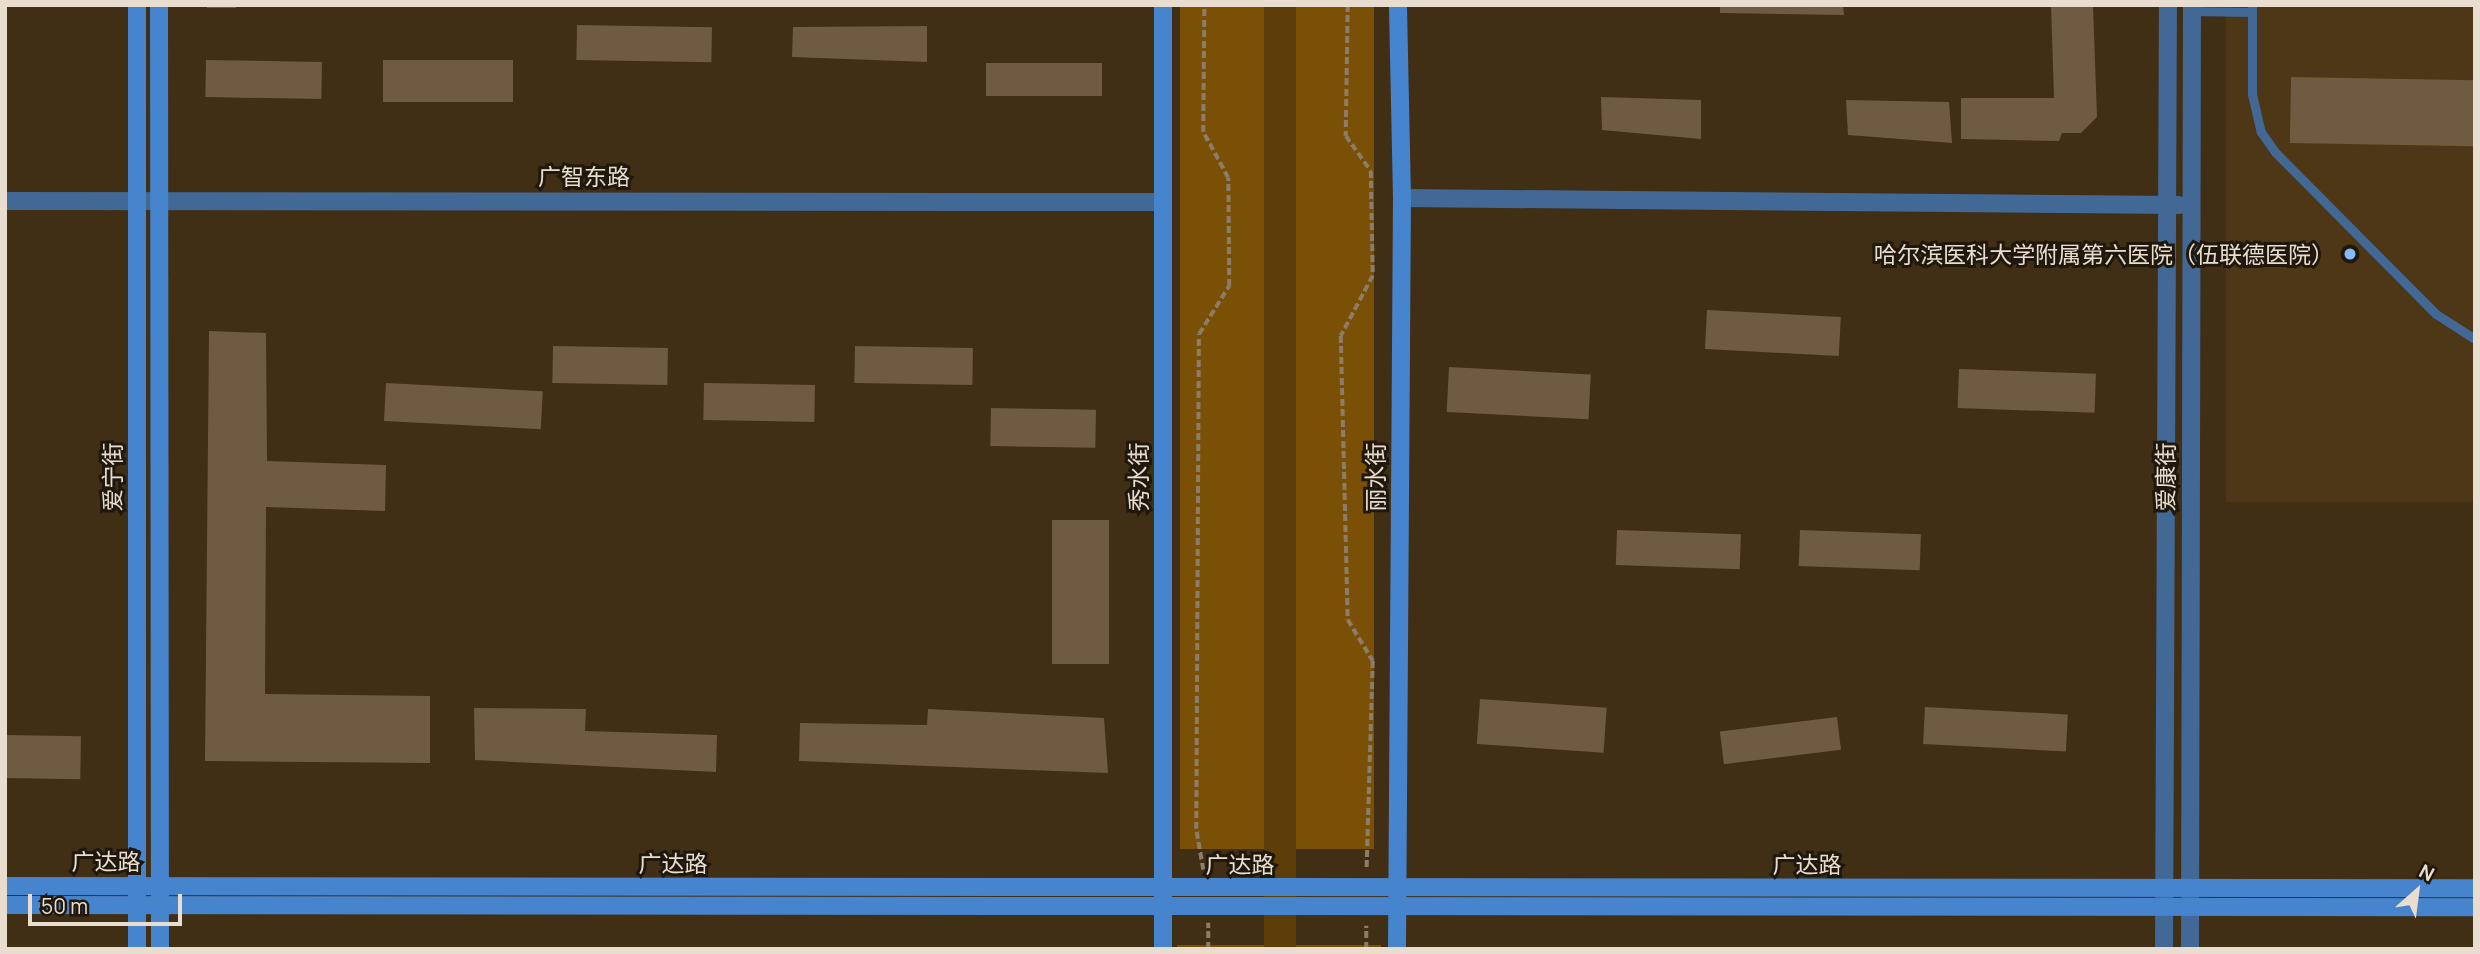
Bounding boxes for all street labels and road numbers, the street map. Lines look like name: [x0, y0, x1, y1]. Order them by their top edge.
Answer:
street label: 广智东路: [538, 162, 630, 190]
street label: 爱宁街: [98, 443, 126, 511]
street label: 秀水街: [1124, 443, 1152, 511]
street label: 丽水街: [1361, 443, 1389, 511]
street label: 爱康街: [2151, 443, 2179, 511]
street label: 广达路: [72, 847, 140, 875]
street label: 广达路: [639, 849, 707, 877]
street label: 广达路: [1206, 850, 1274, 878]
street label: 广达路: [1773, 850, 1841, 878]

